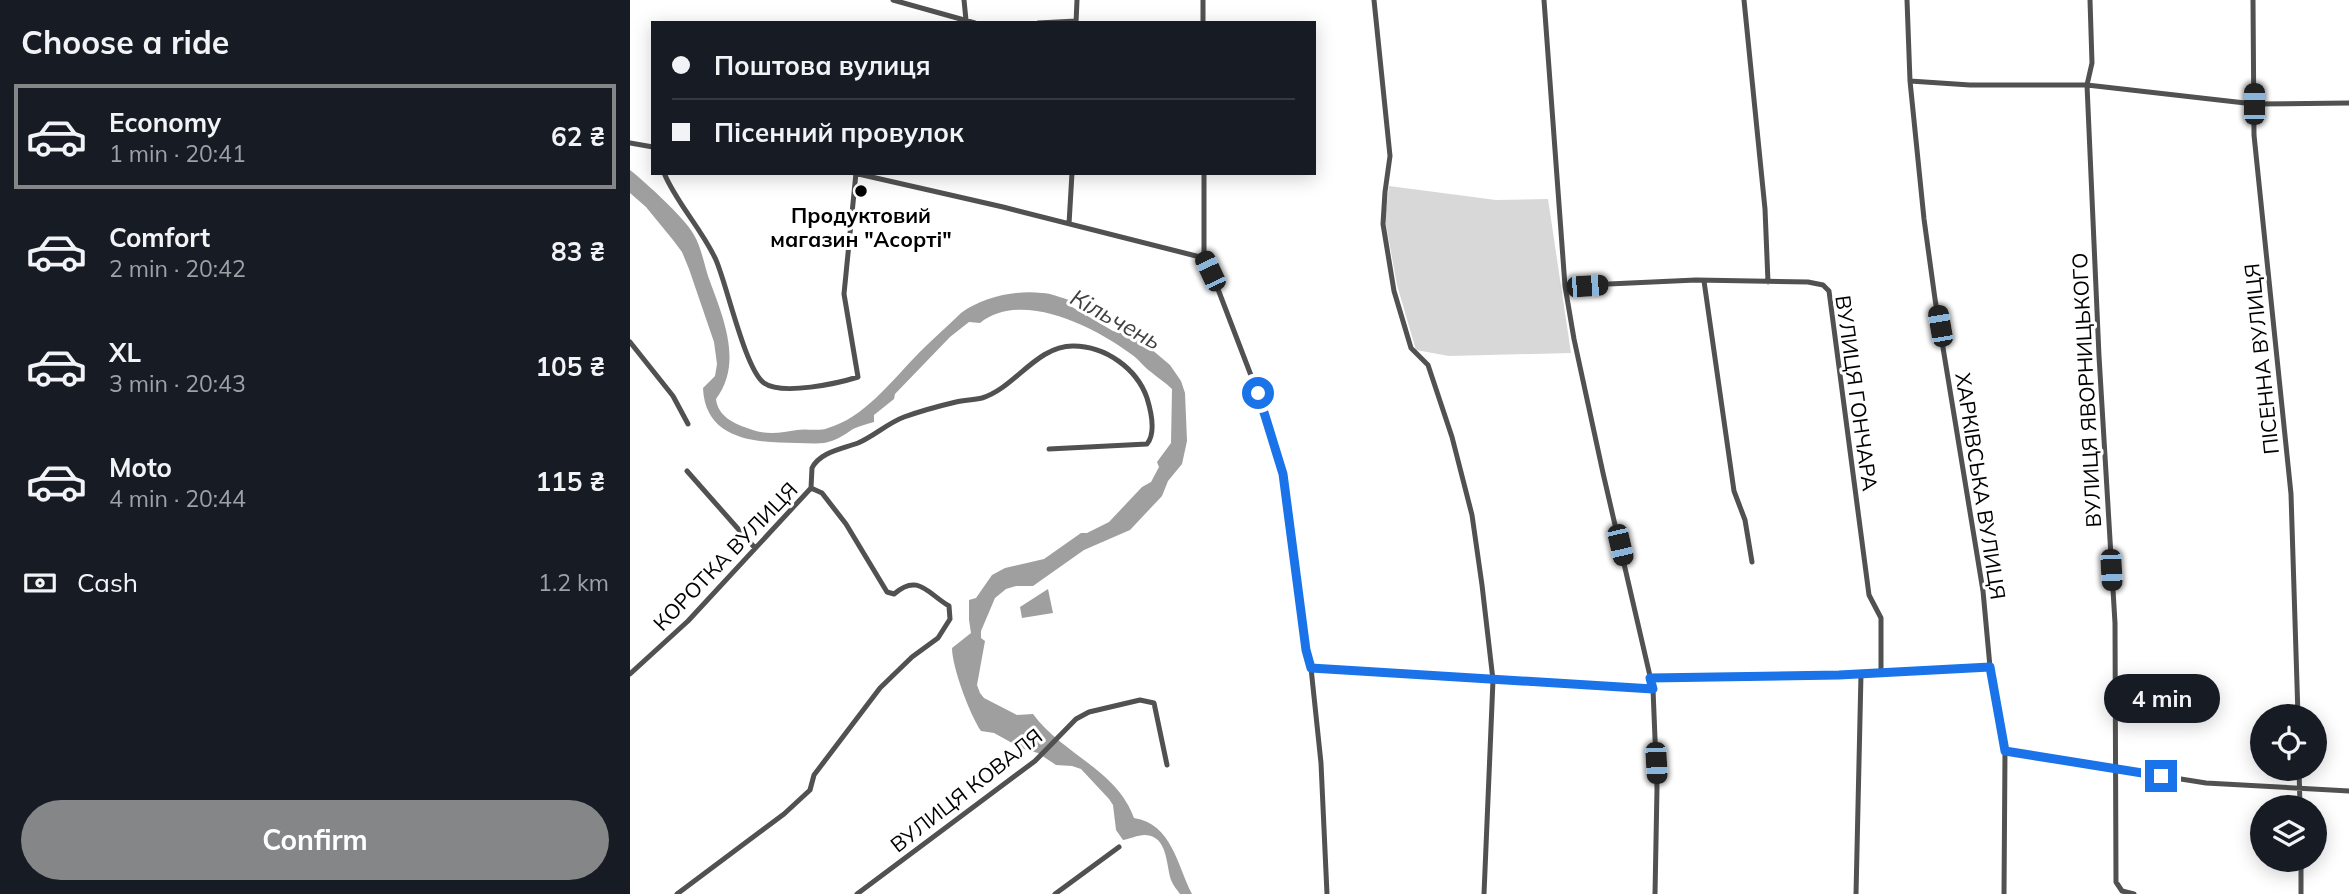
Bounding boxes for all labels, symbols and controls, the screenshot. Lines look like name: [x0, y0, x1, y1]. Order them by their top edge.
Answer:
text: Choose a ride: [21, 22, 229, 62]
text: Поштова вулиця: [714, 49, 931, 82]
car: [2244, 83, 2265, 125]
icon: car: [25, 105, 88, 168]
text: Economy: [109, 106, 221, 139]
text: Пісенний провулок: [714, 116, 964, 149]
text: 62 ₴: [551, 120, 605, 153]
text: 1 min · 20:41: [109, 139, 246, 168]
marker: Продуктовий магазин "Асорті": [853, 183, 869, 199]
place label: Продуктовий магазин "Асорті": [770, 202, 952, 252]
icon: car: [25, 220, 88, 283]
text: Comfort: [109, 221, 210, 254]
text: 83 ₴: [551, 235, 605, 268]
car: [1192, 248, 1229, 294]
street label: ВУЛИЦЯ ЯВОРНИЦЬКОГО: [2066, 252, 2106, 528]
text: 2 min · 20:42: [109, 254, 246, 283]
street label: ПІСЕННА ВУЛИЦЯ: [2238, 262, 2284, 456]
car: [1566, 274, 1609, 298]
water label: Кільчень: [1066, 282, 1166, 356]
street label: ВУЛИЦЯ ГОНЧАРА: [1830, 293, 1884, 493]
car: [1927, 303, 1954, 349]
icon: car: [25, 335, 88, 398]
text: XL: [109, 336, 141, 369]
text: 105 ₴: [535, 350, 605, 383]
text: 3 min · 20:43: [109, 369, 246, 398]
street label: ХАРКІВСЬКА ВУЛИЦЯ: [1950, 371, 2012, 601]
route start: [1242, 377, 1274, 409]
icon: car: [25, 450, 88, 513]
text: Moto: [109, 451, 172, 484]
text: 115 ₴: [535, 465, 605, 498]
street label: КОРОТКА ВУЛИЦЯ: [647, 476, 803, 636]
text: 4 min · 20:44: [109, 484, 246, 513]
car: [1606, 522, 1635, 568]
car: [2100, 548, 2123, 592]
icon: cash: [21, 564, 59, 602]
text: Cash: [77, 566, 138, 599]
text: 1.2 km: [538, 568, 609, 597]
callout: 4 min: [2103, 674, 2219, 724]
text: 4 min: [2132, 684, 2192, 713]
map controls: [2250, 704, 2327, 872]
button: locate: [2250, 704, 2327, 781]
street label: ВУЛИЦЯ КОВАЛЯ: [885, 723, 1047, 857]
car: [1645, 741, 1668, 785]
route end: [2145, 760, 2177, 792]
button: layers: [2250, 795, 2327, 872]
button: Confirm: [21, 800, 609, 880]

